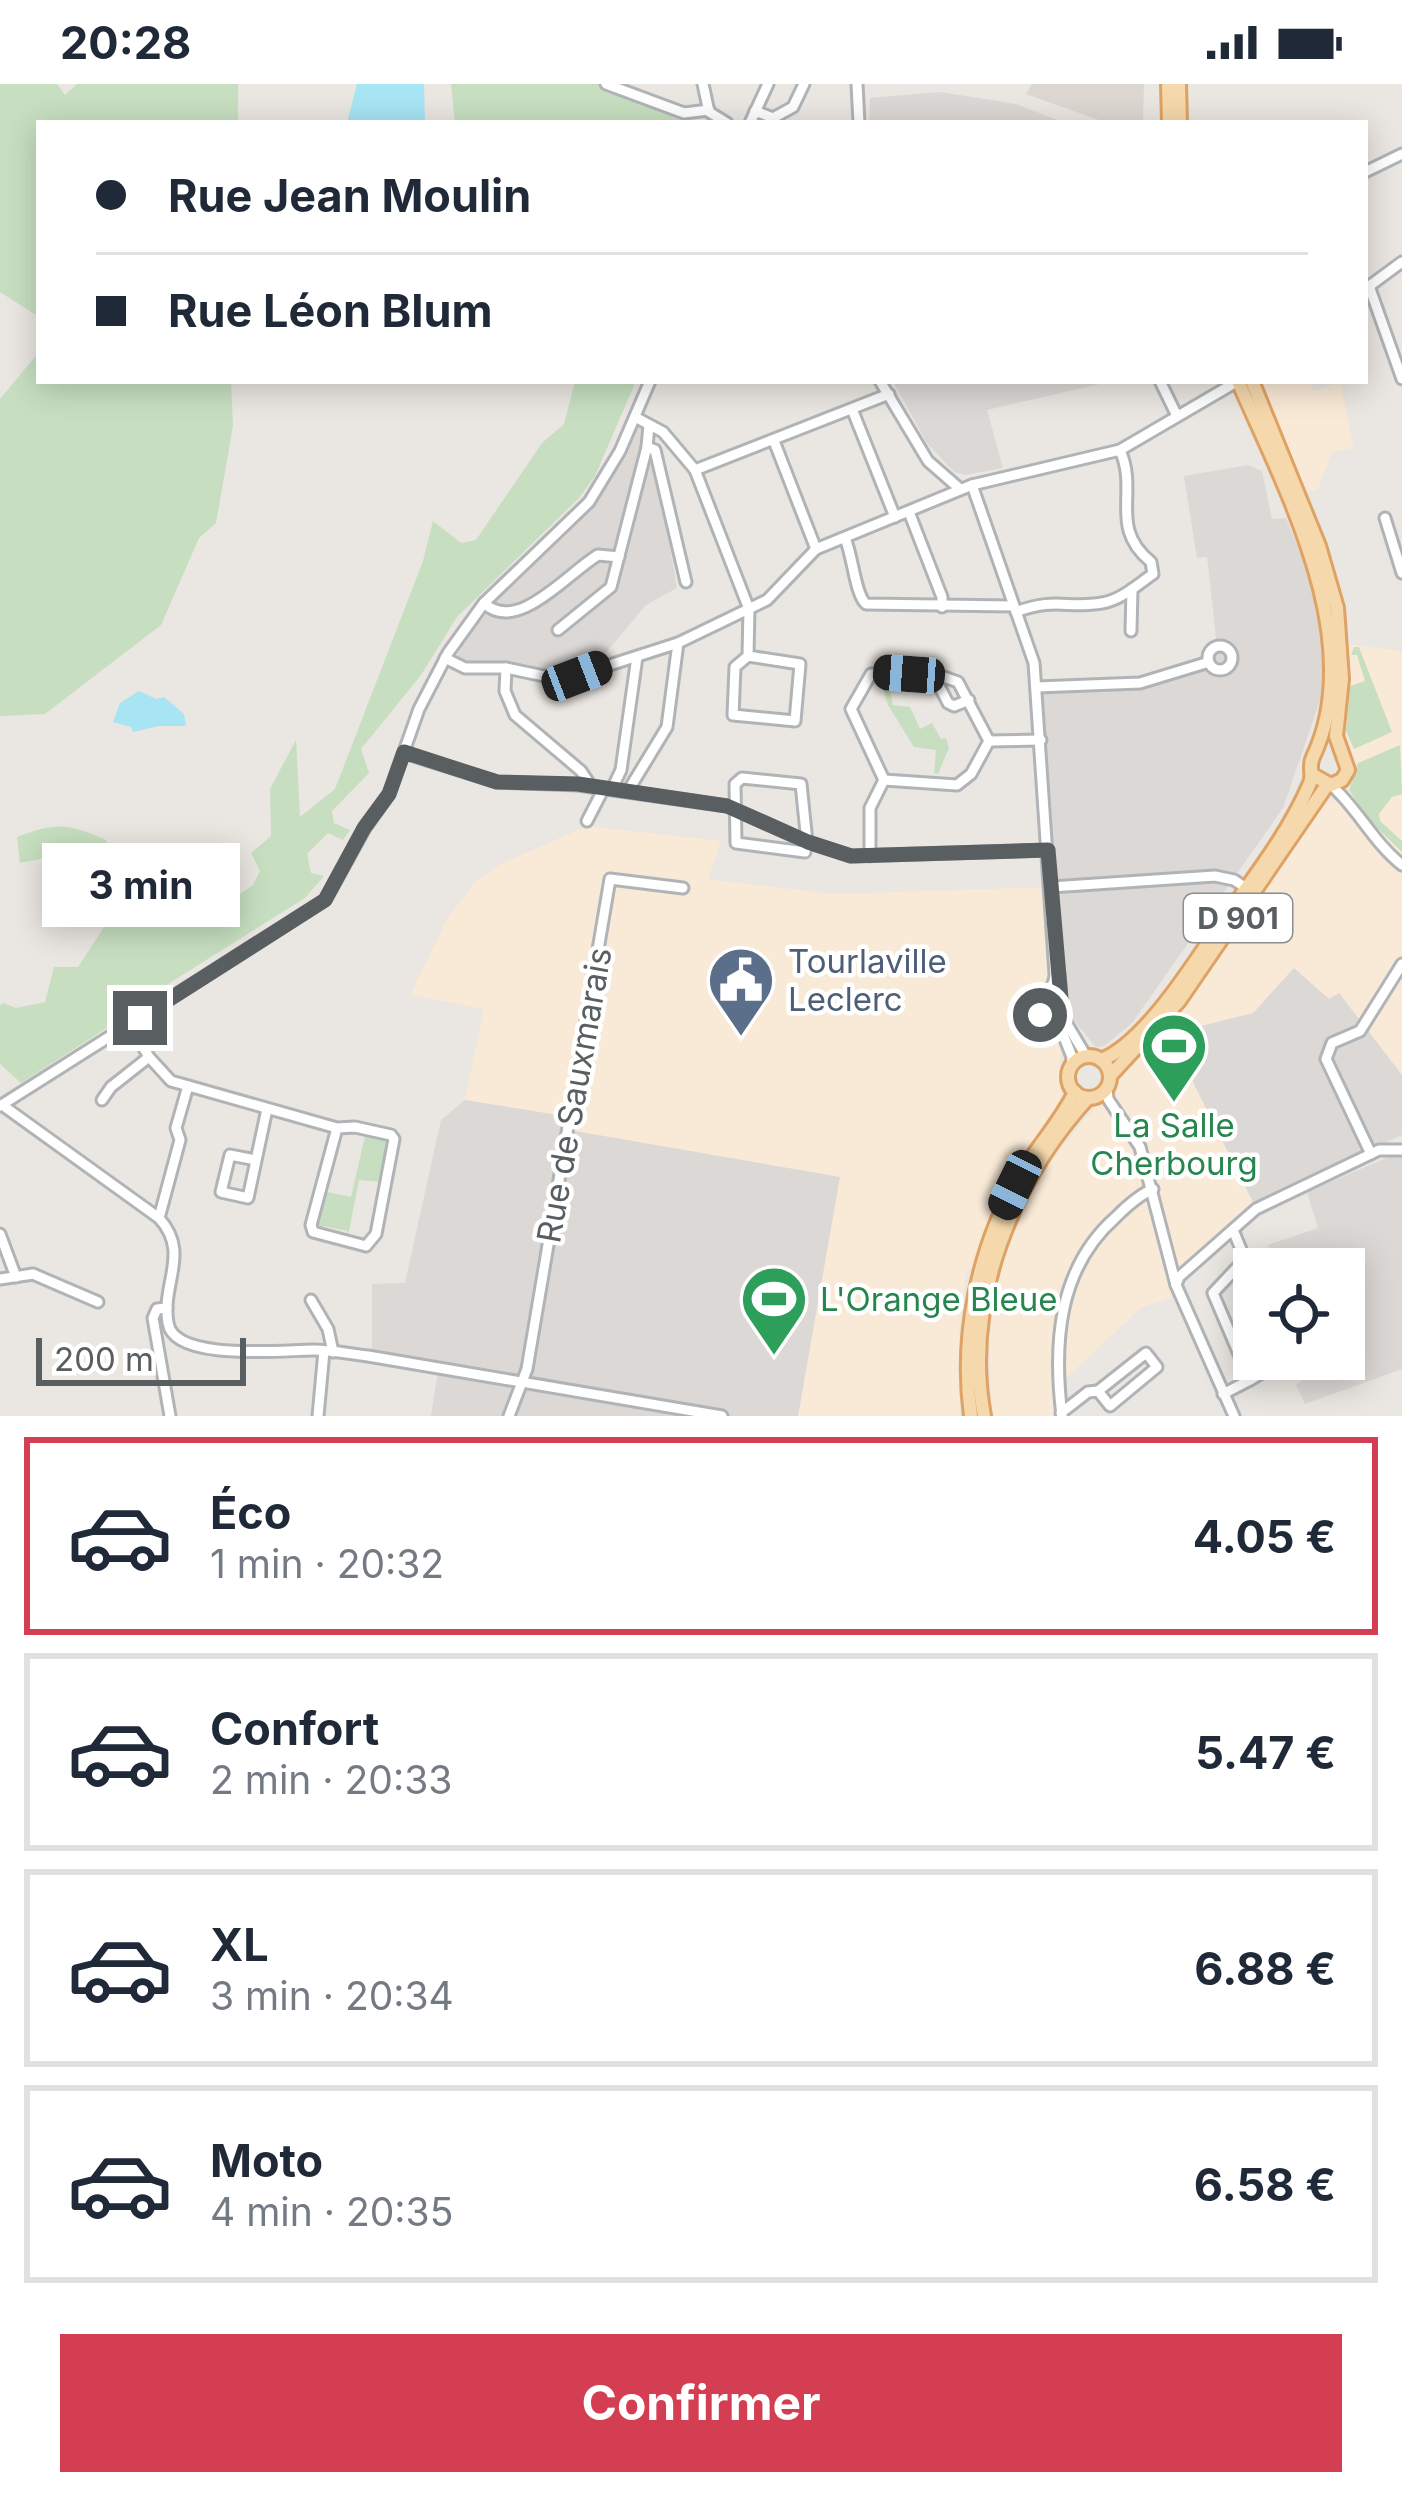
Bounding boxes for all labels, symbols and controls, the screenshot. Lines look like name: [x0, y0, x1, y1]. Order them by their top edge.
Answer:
text: 20:28: [60, 15, 191, 70]
text: Rue Jean Moulin: [168, 168, 531, 223]
text: Rue Léon Blum: [168, 283, 493, 338]
car: [537, 646, 617, 706]
car: [872, 654, 946, 694]
callout: 3 min: [41, 844, 239, 928]
text: 3 min: [89, 861, 193, 908]
road number: D 901: [1184, 894, 1292, 942]
place label: Tourlaville Leclerc: [788, 941, 947, 1019]
street label: Rue de Sauxmarais: [528, 944, 620, 1246]
public building icon: Tourlaville Leclerc: [706, 945, 776, 1039]
route start: [1013, 988, 1067, 1042]
route end: [113, 991, 167, 1045]
sports icon: La Salle Cherbourg: [1139, 1011, 1209, 1105]
place label: La Salle Cherbourg: [1090, 1105, 1258, 1183]
car: [983, 1145, 1047, 1225]
map controls: [1233, 1248, 1365, 1380]
button: locate: [1233, 1248, 1365, 1380]
sports icon: L'Orange Bleue: [739, 1264, 809, 1358]
place label: L'Orange Bleue: [820, 1279, 1058, 1319]
scale bar: [36, 1332, 246, 1385]
text: 200 m: [54, 1339, 154, 1379]
icon: car: [66, 1482, 174, 1590]
text: Éco: [210, 1485, 291, 1540]
text: 4.05 €: [1193, 1509, 1336, 1564]
text: 1 min · 20:32: [210, 1540, 444, 1587]
icon: car: [66, 1698, 174, 1806]
text: Confort: [210, 1701, 379, 1756]
text: 5.47 €: [1195, 1725, 1336, 1780]
text: 2 min · 20:33: [210, 1756, 452, 1803]
icon: car: [66, 1914, 174, 2022]
text: XL: [210, 1917, 269, 1972]
text: 6.88 €: [1194, 1941, 1336, 1996]
text: 3 min · 20:34: [210, 1972, 454, 2019]
icon: car: [66, 2130, 174, 2238]
text: Moto: [210, 2133, 323, 2188]
text: 6.58 €: [1194, 2157, 1336, 2212]
text: 4 min · 20:35: [210, 2188, 453, 2235]
button: Confirmer: [60, 2334, 1342, 2472]

